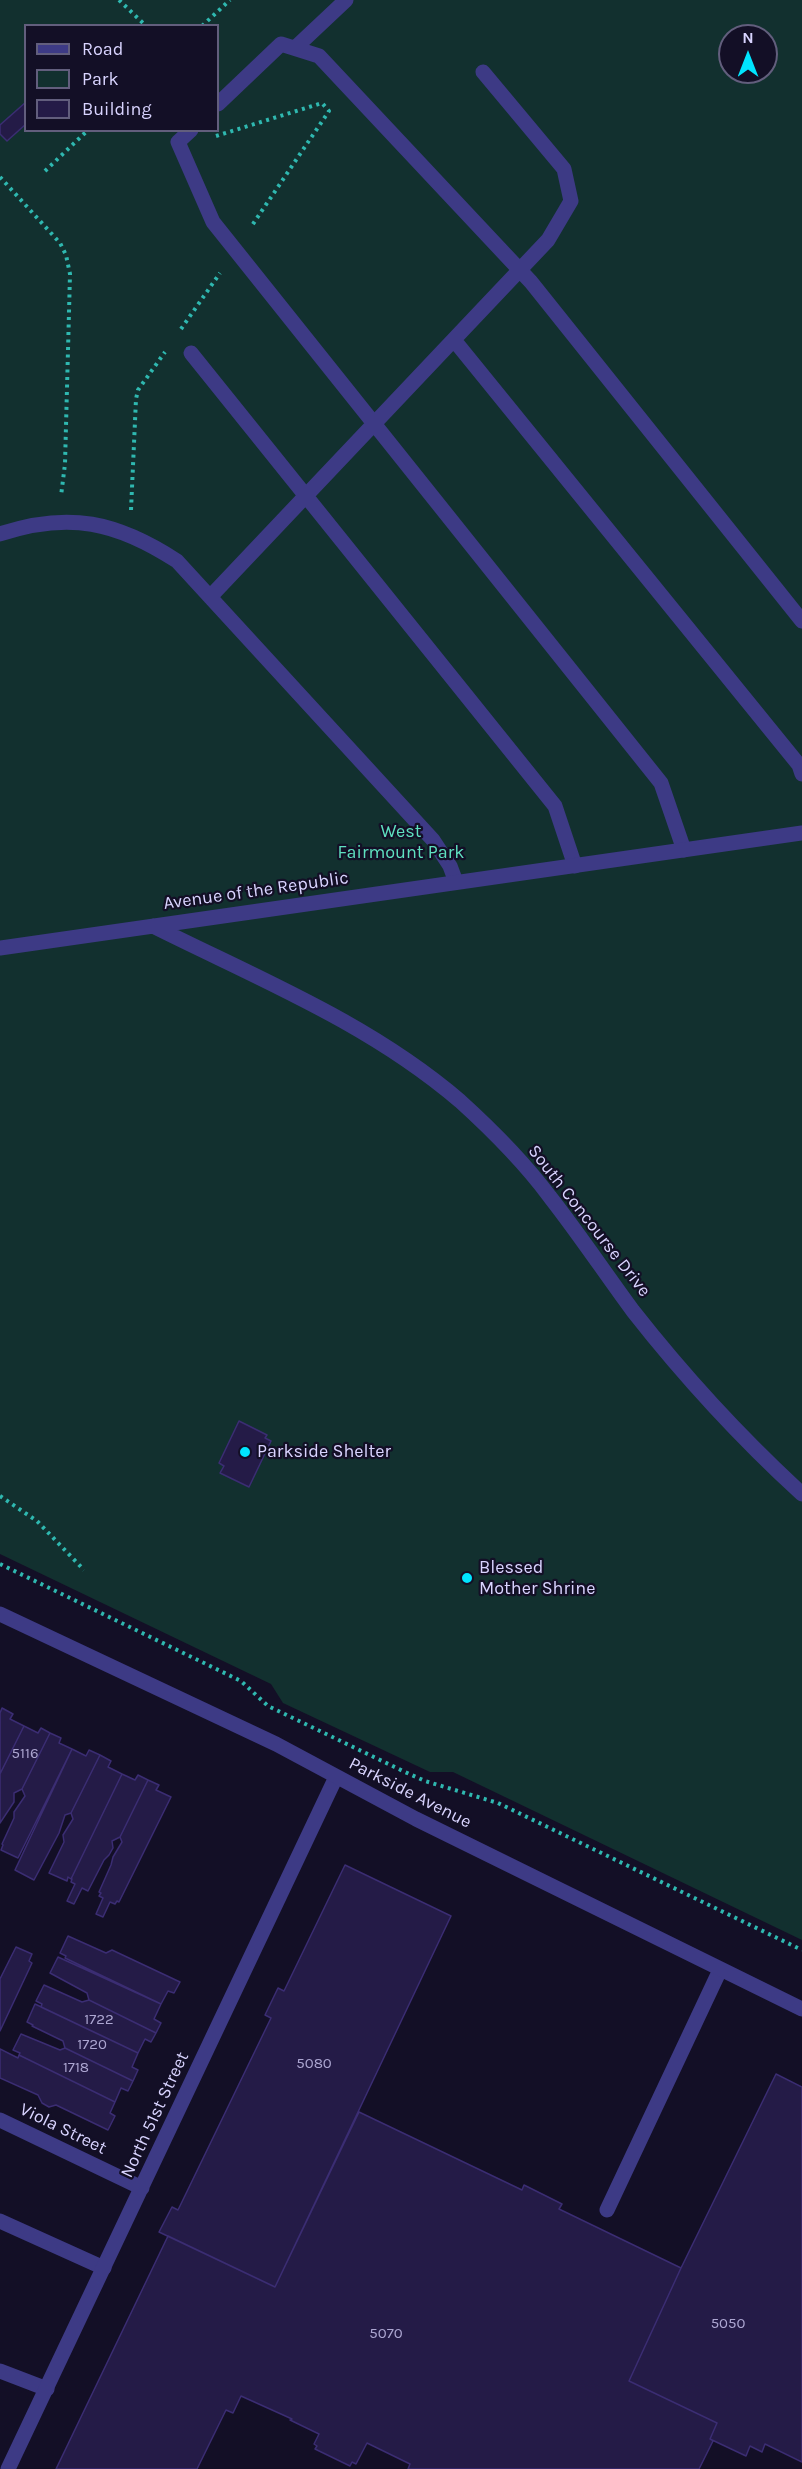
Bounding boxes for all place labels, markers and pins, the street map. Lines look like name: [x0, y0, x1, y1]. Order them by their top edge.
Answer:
place label: Parkside Shelter: [257, 1441, 391, 1463]
marker: Parkside Shelter: [238, 1445, 252, 1459]
place label: Blessed Mother Shrine: [479, 1557, 595, 1600]
marker: Blessed Mother Shrine: [460, 1571, 474, 1585]

